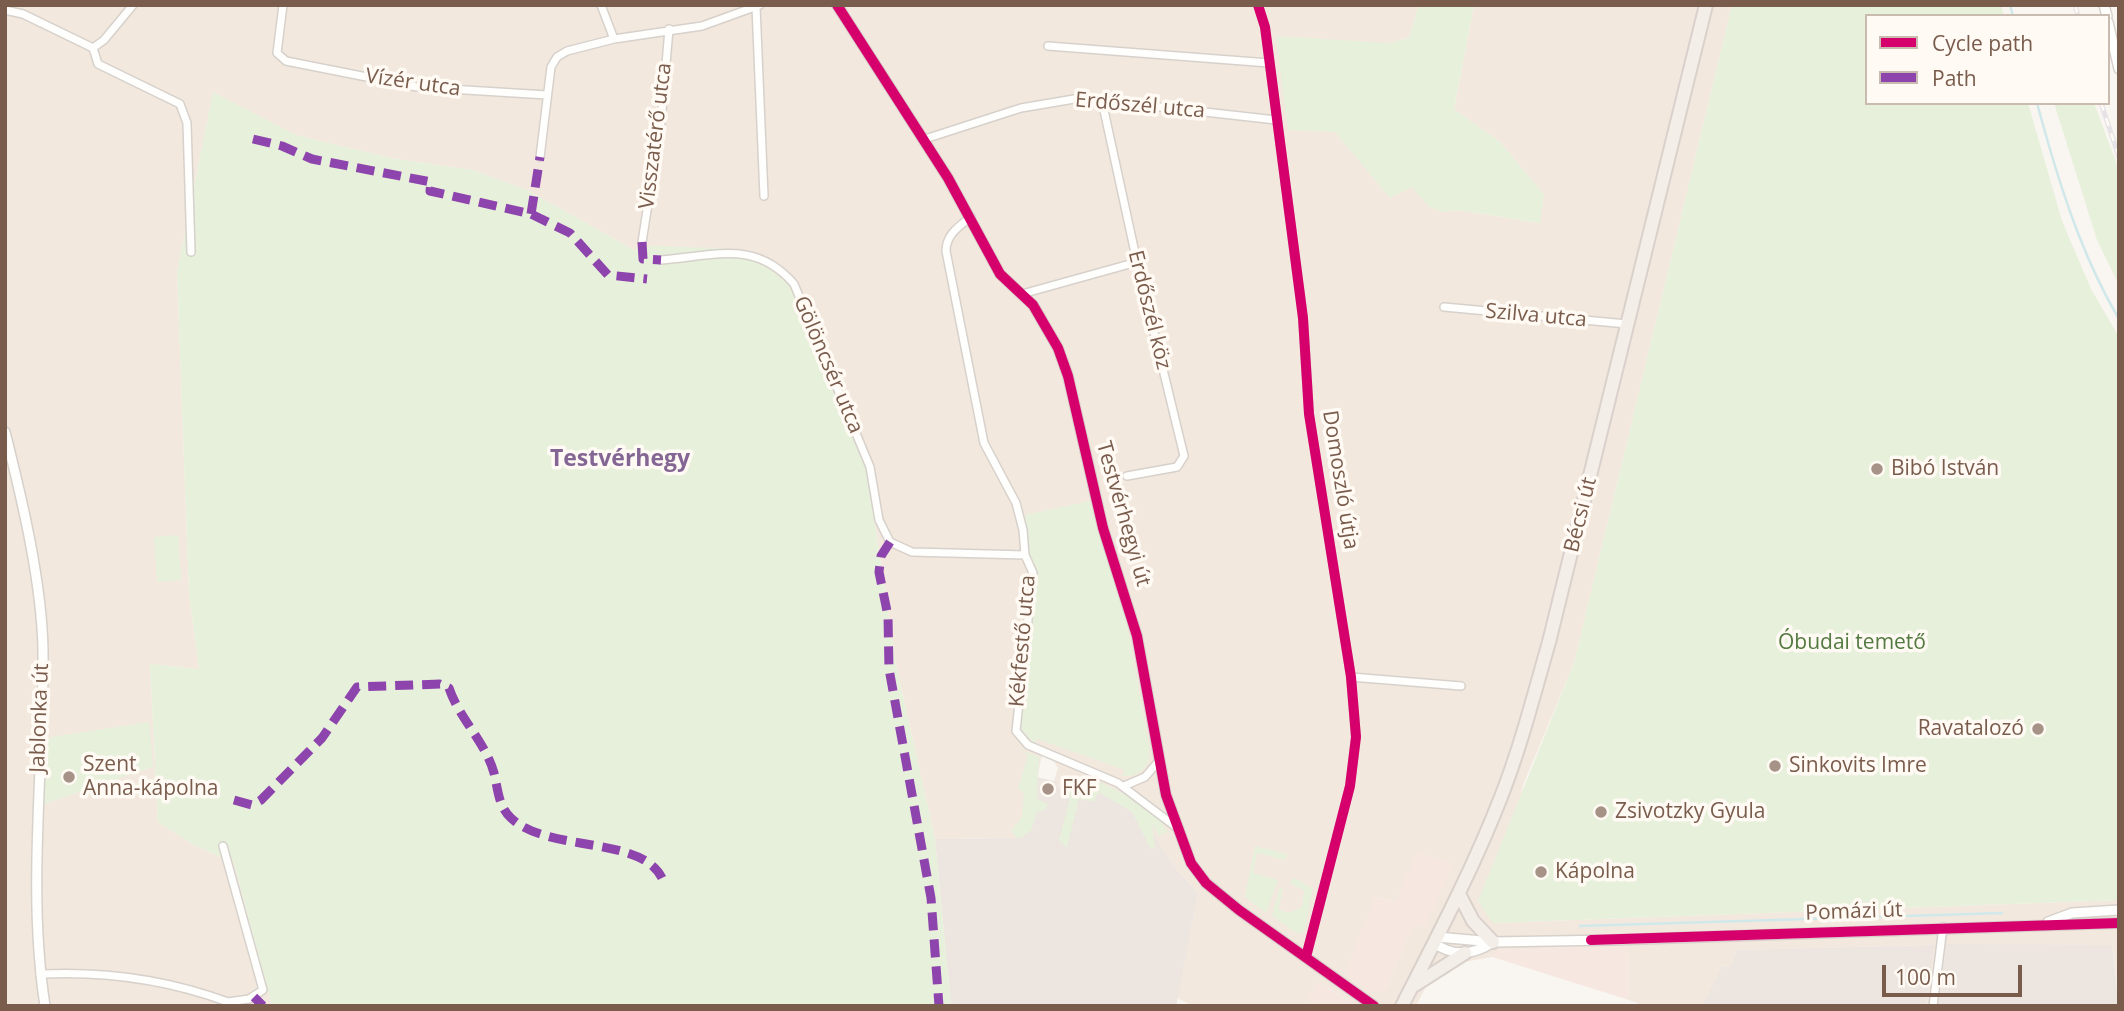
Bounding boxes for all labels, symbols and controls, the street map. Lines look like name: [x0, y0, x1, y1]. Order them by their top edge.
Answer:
legend: [1865, 14, 2110, 105]
text: Cycle path: [1932, 29, 2033, 57]
street label: Visszatérő utca: [635, 61, 677, 211]
street label: Vízér utca: [364, 64, 462, 102]
text: Path: [1932, 64, 1977, 92]
street label: Erdőszél utca: [1074, 88, 1206, 124]
street label: Erdőszél köz: [1122, 248, 1176, 372]
street label: Gölöncsér utca: [788, 293, 868, 437]
street label: Szilva utca: [1484, 299, 1588, 333]
street label: Domoszló útja: [1317, 409, 1363, 551]
street label: Testvérhegyi út: [1090, 439, 1156, 589]
district label: Testvérhegy: [550, 445, 690, 473]
place label: Bibó István: [1891, 456, 1999, 482]
marker: Bibó István: [1869, 461, 1885, 477]
street label: Bécsi út: [1560, 475, 1602, 555]
street label: Kékfestő utca: [1005, 574, 1041, 708]
park label: Óbudai temető: [1778, 630, 1926, 656]
street label: Jablonka út: [25, 663, 55, 773]
place label: Ravatalozó: [1918, 716, 2024, 742]
marker: Ravatalozó: [2030, 721, 2046, 737]
place label: Szent Anna-kápolna: [83, 752, 218, 802]
place label: Sinkovits Imre: [1789, 753, 1927, 779]
marker: Sinkovits Imre: [1767, 758, 1783, 774]
marker: Szent Anna-kápolna: [61, 769, 77, 785]
place label: FKF: [1062, 776, 1097, 802]
marker: FKF: [1040, 781, 1056, 797]
place label: Zsivotzky Gyula: [1615, 799, 1765, 825]
marker: Zsivotzky Gyula: [1593, 804, 1609, 820]
place label: Kápolna: [1555, 859, 1635, 885]
marker: Kápolna: [1533, 864, 1549, 880]
street label: Pomázi út: [1805, 898, 1903, 926]
scale bar: [1886, 951, 2026, 995]
text: 100 m: [1895, 963, 1956, 991]

